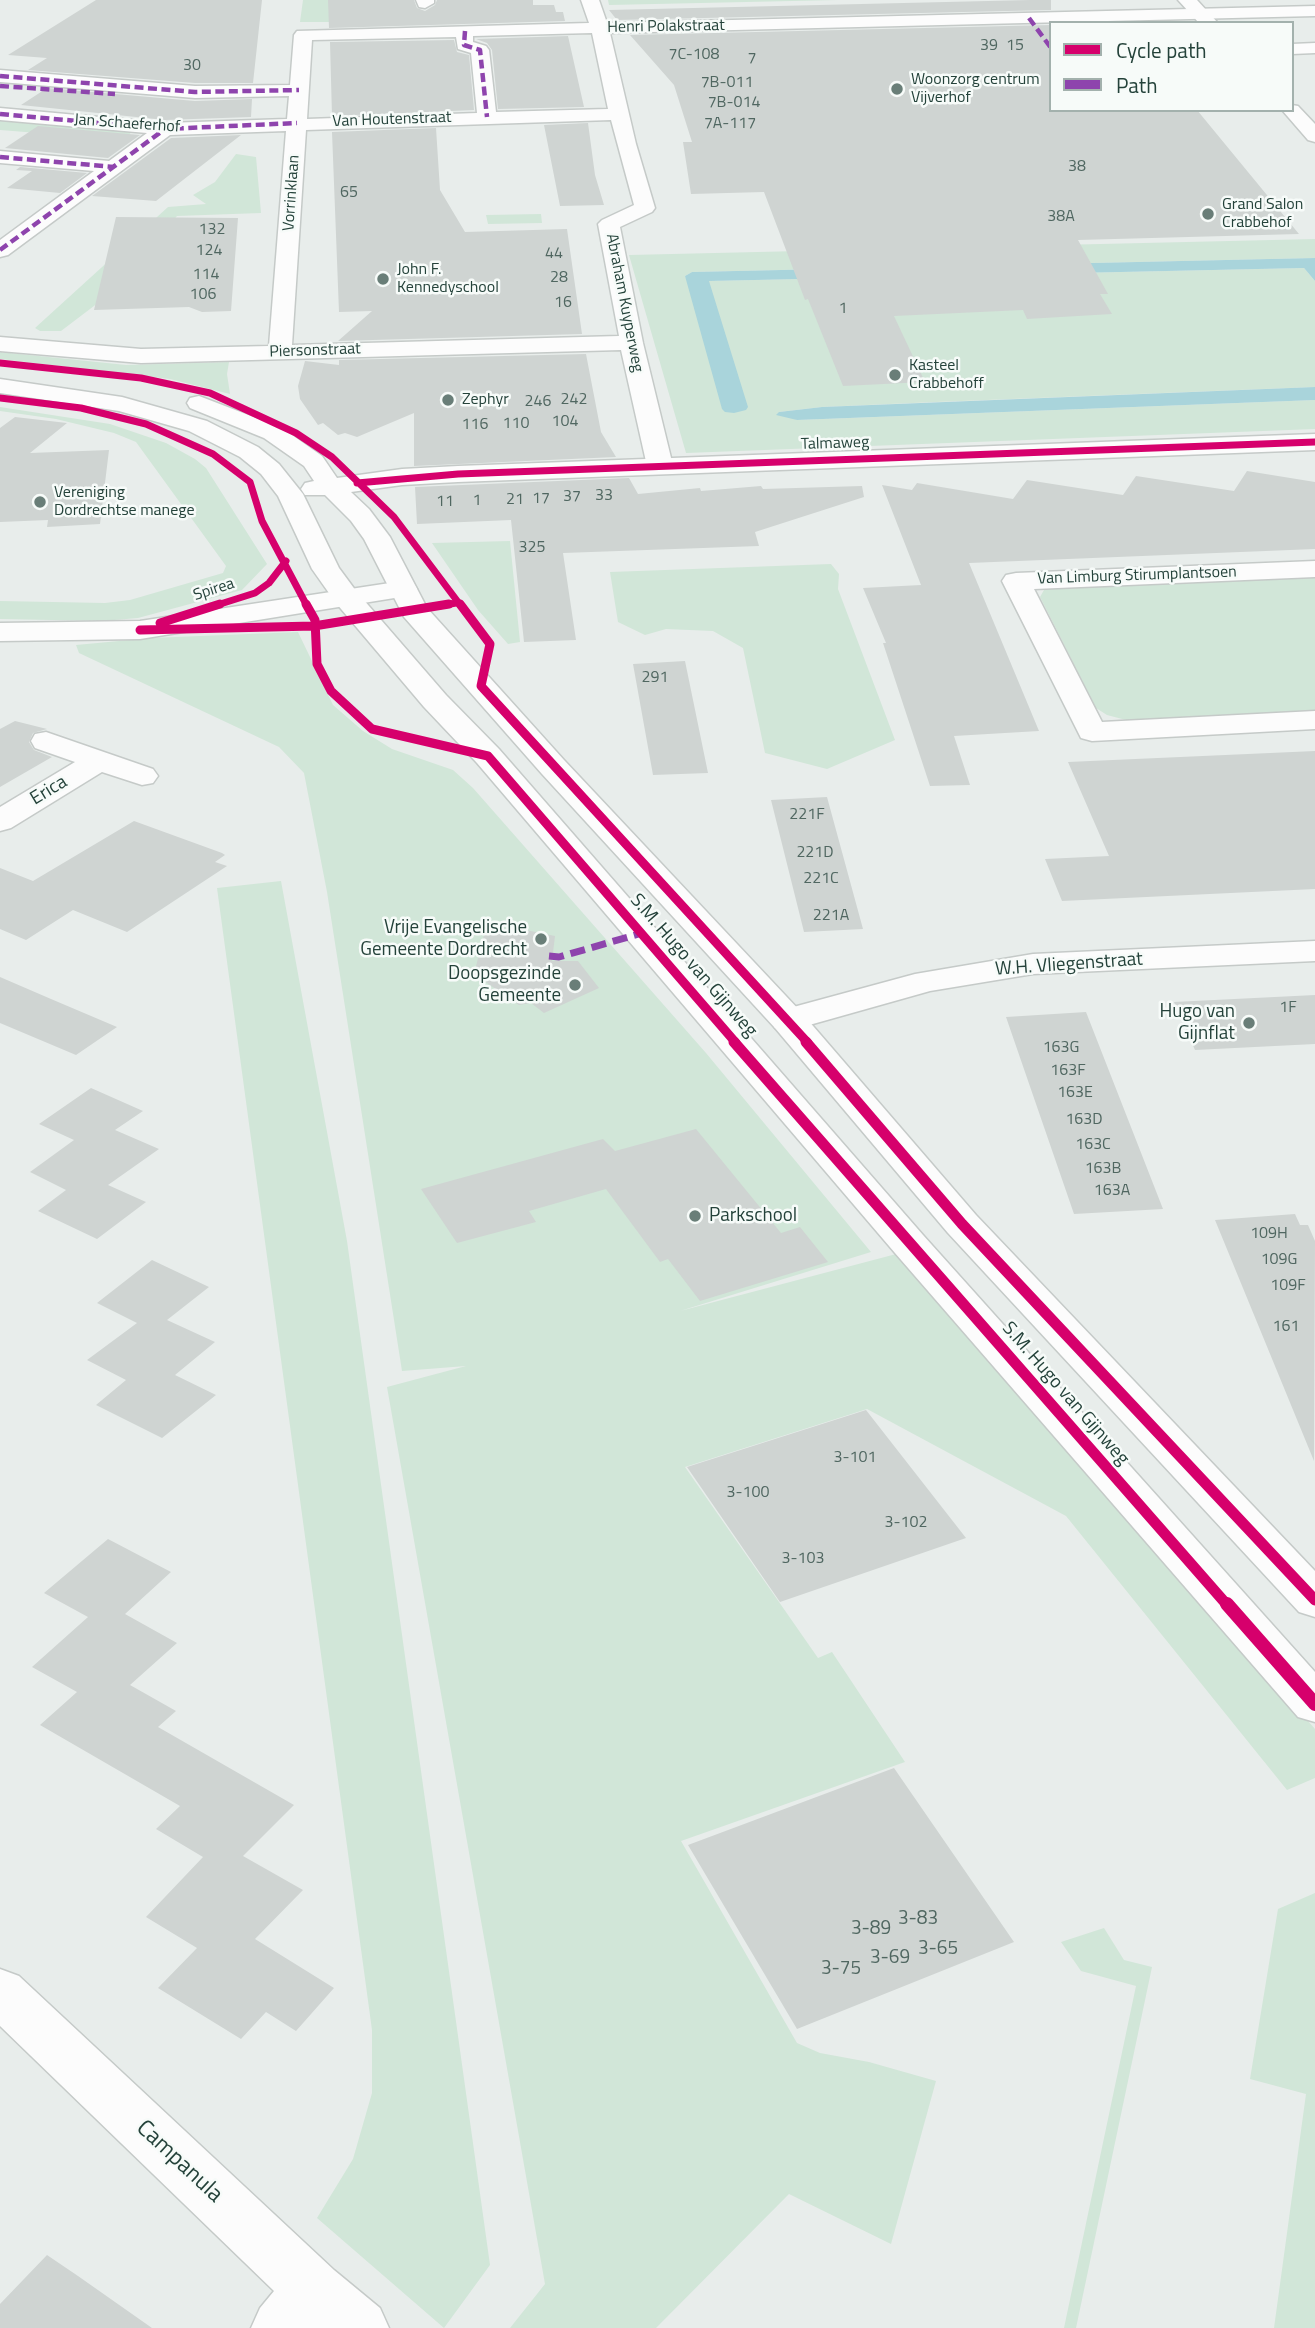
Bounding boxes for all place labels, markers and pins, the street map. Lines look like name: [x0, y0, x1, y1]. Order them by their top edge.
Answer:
place label: Woonzorg centrum Vijverhof: [911, 70, 1040, 108]
marker: Woonzorg centrum Vijverhof: [889, 81, 905, 97]
place label: Grand Salon Crabbehof: [1222, 195, 1303, 233]
marker: Grand Salon Crabbehof: [1200, 206, 1216, 222]
place label: John F. Kennedyschool: [397, 260, 499, 298]
marker: John F. Kennedyschool: [375, 271, 391, 287]
place label: Kasteel Crabbehoff: [909, 356, 984, 394]
marker: Kasteel Crabbehoff: [887, 367, 903, 383]
place label: Zephyr: [462, 390, 509, 410]
marker: Zephyr: [440, 392, 456, 408]
place label: Vereniging Dordrechtse manege: [54, 483, 195, 521]
marker: Vereniging Dordrechtse manege: [32, 494, 48, 510]
place label: Vrije Evangelische Gemeente Dordrecht: [360, 917, 527, 961]
marker: Vrije Evangelische Gemeente Dordrecht: [533, 931, 549, 947]
place label: Doopsgezinde Gemeente: [448, 963, 561, 1007]
marker: Doopsgezinde Gemeente: [567, 977, 583, 993]
place label: Hugo van Gijnflat: [1159, 1001, 1235, 1045]
marker: Hugo van Gijnflat: [1241, 1015, 1257, 1031]
place label: Parkschool: [709, 1205, 797, 1227]
marker: Parkschool: [687, 1208, 703, 1224]

